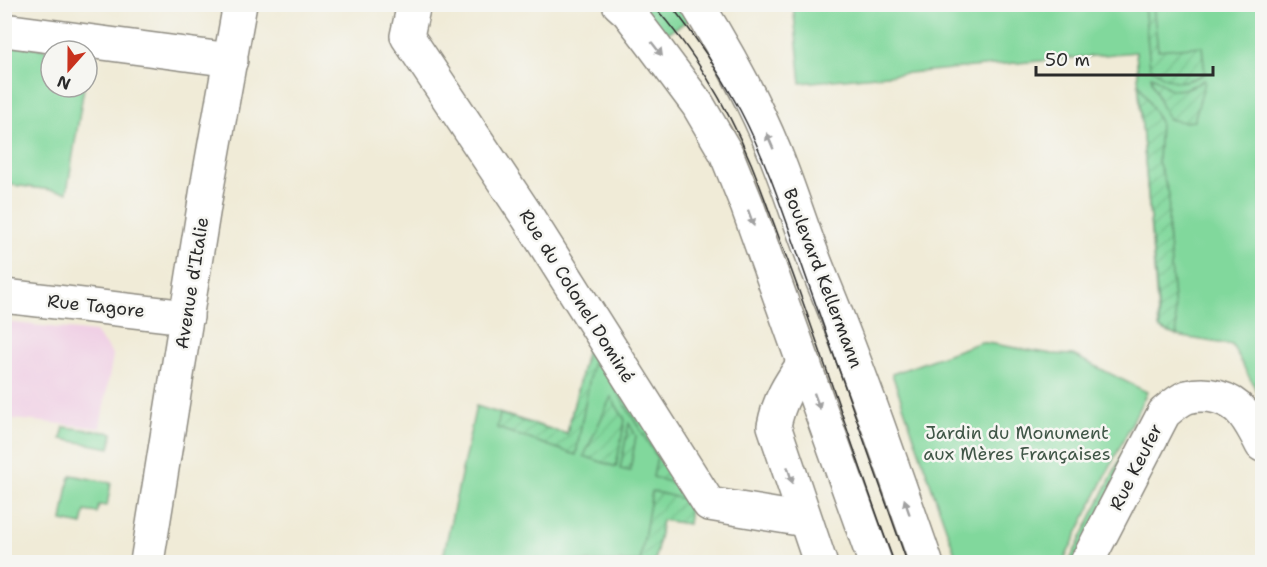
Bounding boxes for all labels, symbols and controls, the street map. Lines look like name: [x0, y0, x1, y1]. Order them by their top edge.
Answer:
north arrow: [39, 39, 99, 99]
scale bar: [1036, 39, 1213, 77]
one-way arrow: [650, 41, 663, 57]
text: 50 m: [1045, 48, 1090, 72]
text: N: [54, 70, 73, 95]
one-way arrow: [765, 132, 774, 150]
street label: Boulevard Kellermann: [778, 185, 868, 371]
street label: Rue du Colonel Dominé: [514, 205, 640, 387]
one-way arrow: [747, 209, 757, 227]
street label: Avenue d'Italie: [170, 215, 214, 351]
street label: Rue Tagore: [46, 289, 146, 323]
one-way arrow: [813, 392, 823, 410]
street label: Rue Keufer: [1104, 420, 1168, 514]
park label: Jardin du Monument aux Mères Françaises: [923, 421, 1111, 466]
one-way arrow: [786, 466, 795, 484]
one-way arrow: [901, 498, 911, 516]

